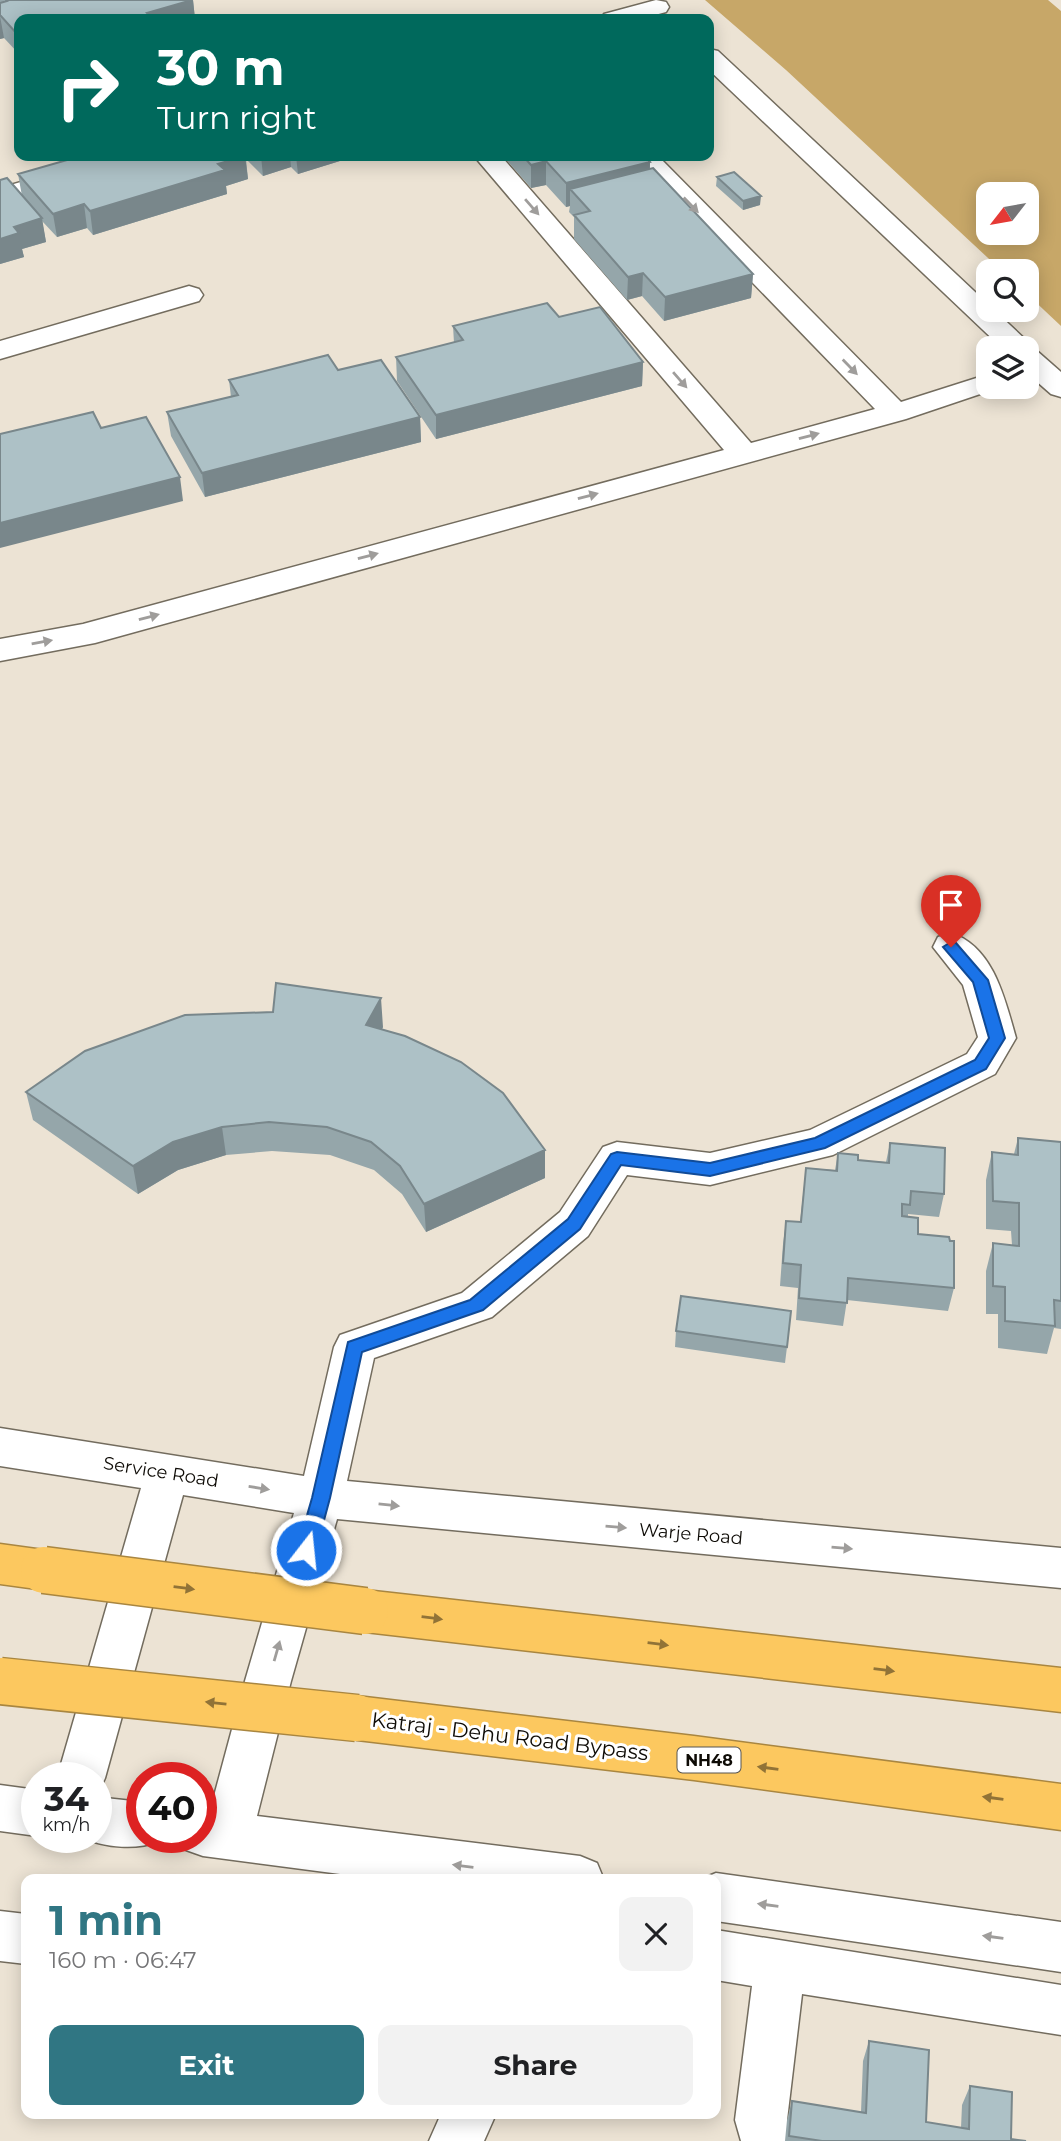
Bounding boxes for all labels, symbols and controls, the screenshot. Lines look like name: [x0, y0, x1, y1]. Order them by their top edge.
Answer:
text: 30 m: [157, 38, 285, 97]
icon: right: [42, 42, 133, 133]
text: Turn right: [157, 98, 317, 137]
north arrow: [976, 182, 1040, 245]
map controls: [976, 182, 1039, 399]
one-way arrow: [682, 196, 699, 212]
one-way arrow: [524, 199, 539, 216]
button: search: [976, 259, 1039, 322]
button: layers: [976, 336, 1039, 399]
one-way arrow: [841, 359, 858, 375]
one-way arrow: [672, 371, 688, 389]
one-way arrow: [798, 430, 820, 441]
one-way arrow: [577, 490, 599, 501]
one-way arrow: [358, 551, 379, 561]
one-way arrow: [139, 611, 160, 621]
one-way arrow: [31, 637, 53, 648]
pin: [921, 875, 981, 947]
icon: arrive: [932, 886, 970, 924]
street label: Service Road: [102, 1452, 220, 1492]
one-way arrow: [248, 1483, 270, 1494]
one-way arrow: [378, 1499, 400, 1510]
position arrow: [269, 1513, 343, 1587]
street label: Warje Road: [638, 1518, 744, 1550]
one-way arrow: [605, 1522, 627, 1533]
one-way arrow: [831, 1543, 853, 1554]
one-way arrow: [173, 1582, 195, 1593]
one-way arrow: [422, 1613, 444, 1624]
one-way arrow: [648, 1639, 670, 1650]
one-way arrow: [272, 1641, 282, 1662]
one-way arrow: [874, 1665, 896, 1676]
one-way arrow: [205, 1698, 227, 1709]
street label: Katraj - Dehu Road Bypass: [370, 1707, 650, 1765]
road number: NH48: [678, 1748, 740, 1772]
speed limit sign: 40: [126, 1762, 217, 1853]
one-way arrow: [757, 1763, 779, 1774]
text: 34: [44, 1777, 89, 1820]
one-way arrow: [982, 1792, 1004, 1803]
text: km/h: [42, 1814, 91, 1836]
one-way arrow: [452, 1860, 474, 1871]
text: 1 min: [49, 1894, 163, 1946]
button: close: [619, 1897, 693, 1971]
one-way arrow: [757, 1899, 779, 1910]
one-way arrow: [982, 1932, 1004, 1943]
text: 160 m · 06:47: [49, 1946, 197, 1974]
button: Exit: [49, 2025, 364, 2105]
button: Share: [378, 2025, 693, 2105]

